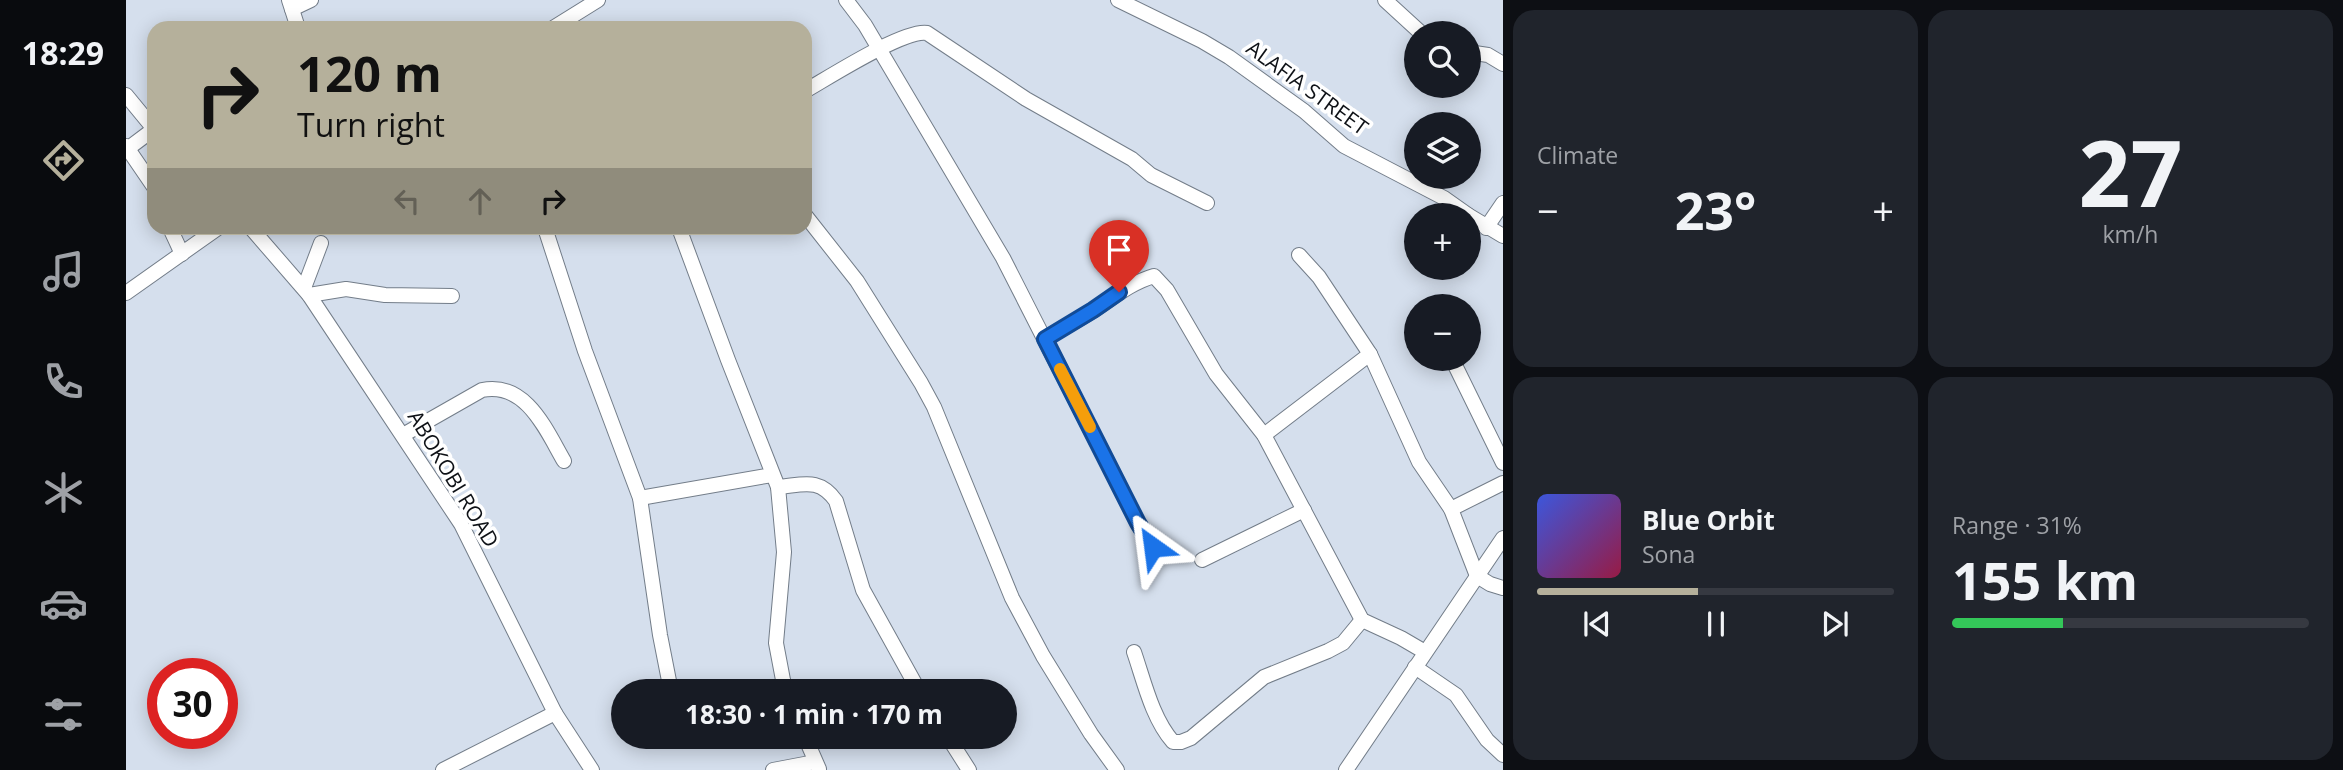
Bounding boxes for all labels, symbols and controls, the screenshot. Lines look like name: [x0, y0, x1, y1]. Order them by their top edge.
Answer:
map controls: [1404, 21, 1481, 371]
button: search: [1404, 21, 1481, 98]
text: 18:29: [22, 31, 104, 74]
street label: ALAFIA STREET: [1241, 34, 1374, 141]
text: 120 m: [297, 40, 442, 106]
icon: right: [182, 49, 273, 140]
text: Turn right: [297, 103, 445, 146]
text: 27: [2078, 110, 2183, 234]
button: layers: [1404, 112, 1481, 189]
icon: directions: [39, 136, 88, 185]
text: Climate: [1537, 139, 1618, 171]
text: 23°: [1675, 174, 1756, 245]
icon: left: [388, 182, 426, 220]
icon: ahead: [461, 182, 499, 220]
icon: right: [534, 182, 572, 220]
text: −: [1537, 184, 1559, 236]
text: +: [1872, 184, 1894, 236]
button: +: [1404, 203, 1481, 280]
text: km/h: [2103, 218, 2158, 250]
pin: [1089, 220, 1149, 292]
icon: arrive: [1100, 231, 1138, 269]
icon: music: [39, 247, 88, 296]
button: −: [1404, 294, 1481, 371]
icon: phone: [39, 357, 88, 406]
street label: ABOKOBI ROAD: [402, 405, 506, 552]
icon: climate: [39, 468, 88, 517]
text: Blue Orbit: [1642, 502, 1775, 538]
text: Range · 31%: [1952, 509, 2082, 541]
position arrow: [1116, 510, 1190, 584]
text: Sona: [1642, 538, 1695, 570]
text: 155 km: [1952, 544, 2138, 615]
icon: car: [39, 579, 88, 628]
icon: previous: [1578, 605, 1616, 643]
icon: pause: [1697, 605, 1735, 643]
icon: next: [1816, 605, 1854, 643]
speed limit sign: 30: [147, 658, 238, 749]
icon: filters: [39, 690, 88, 739]
text: 18:30 · 1 min · 170 m: [685, 696, 943, 732]

